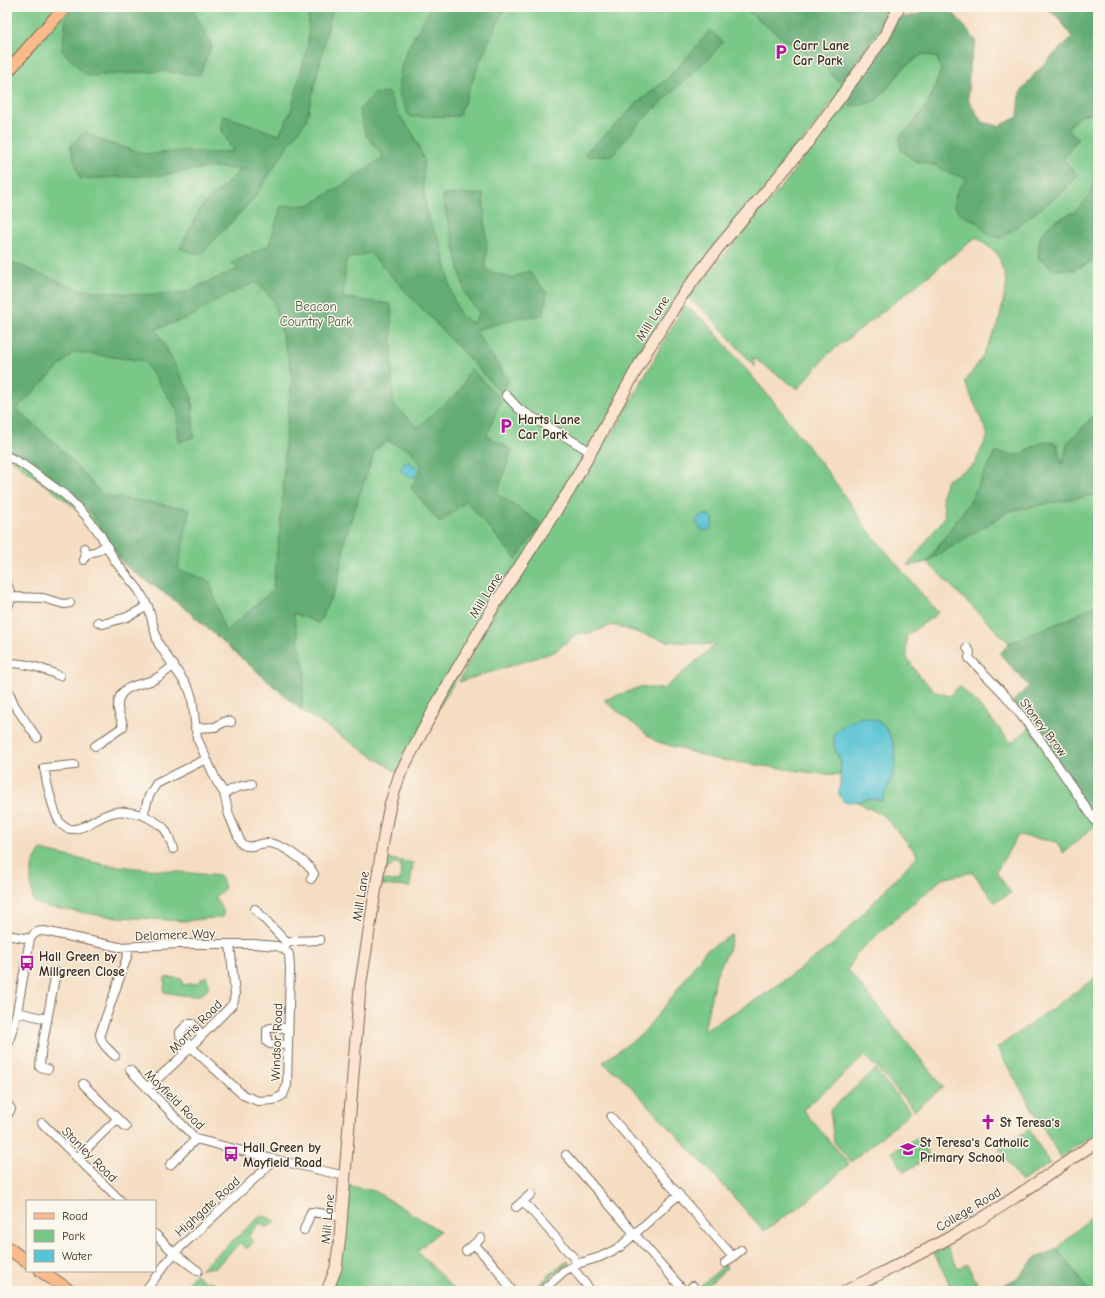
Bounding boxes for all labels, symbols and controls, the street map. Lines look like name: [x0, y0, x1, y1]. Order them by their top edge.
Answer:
place label: Carr Lane Car Park: [793, 38, 850, 68]
parking icon: Carr Lane Car Park: [772, 43, 790, 61]
street label: Mill Lane: [633, 292, 672, 344]
park label: Beacon Country Park: [280, 299, 353, 329]
place label: Harts Lane Car Park: [518, 412, 581, 442]
parking icon: Harts Lane Car Park: [497, 417, 515, 435]
street label: Mill Lane: [466, 569, 505, 621]
street label: Stoney Brow: [1017, 695, 1070, 759]
street label: Mill Lane: [349, 869, 372, 922]
street label: Delamere Way: [135, 926, 216, 943]
place label: Hall Green by Millgreen Close: [39, 949, 125, 979]
bus stop icon: Hall Green by Millgreen Close: [18, 954, 36, 972]
street label: Morris Road: [166, 997, 225, 1056]
street label: Windsor Road: [268, 1003, 285, 1081]
street label: Mayfield Road: [142, 1066, 208, 1132]
church icon: St Teresa's: [979, 1113, 997, 1131]
place label: St Teresa's: [1000, 1115, 1060, 1130]
street label: Stanley Road: [59, 1124, 120, 1185]
place label: St Teresa's Catholic Primary School: [920, 1135, 1029, 1165]
place label: Hall Green by Mayfield Road: [243, 1140, 322, 1170]
school or university icon: St Teresa's Catholic Primary School: [899, 1140, 917, 1158]
bus stop icon: Hall Green by Mayfield Road: [222, 1145, 240, 1163]
street label: Highgate Road: [172, 1173, 243, 1239]
street label: College Road: [933, 1184, 1003, 1235]
street label: Mill Lane: [318, 1193, 337, 1245]
legend: [26, 1200, 156, 1272]
text: Road: [62, 1209, 88, 1223]
text: Park: [62, 1229, 85, 1243]
text: Water: [62, 1249, 92, 1263]

